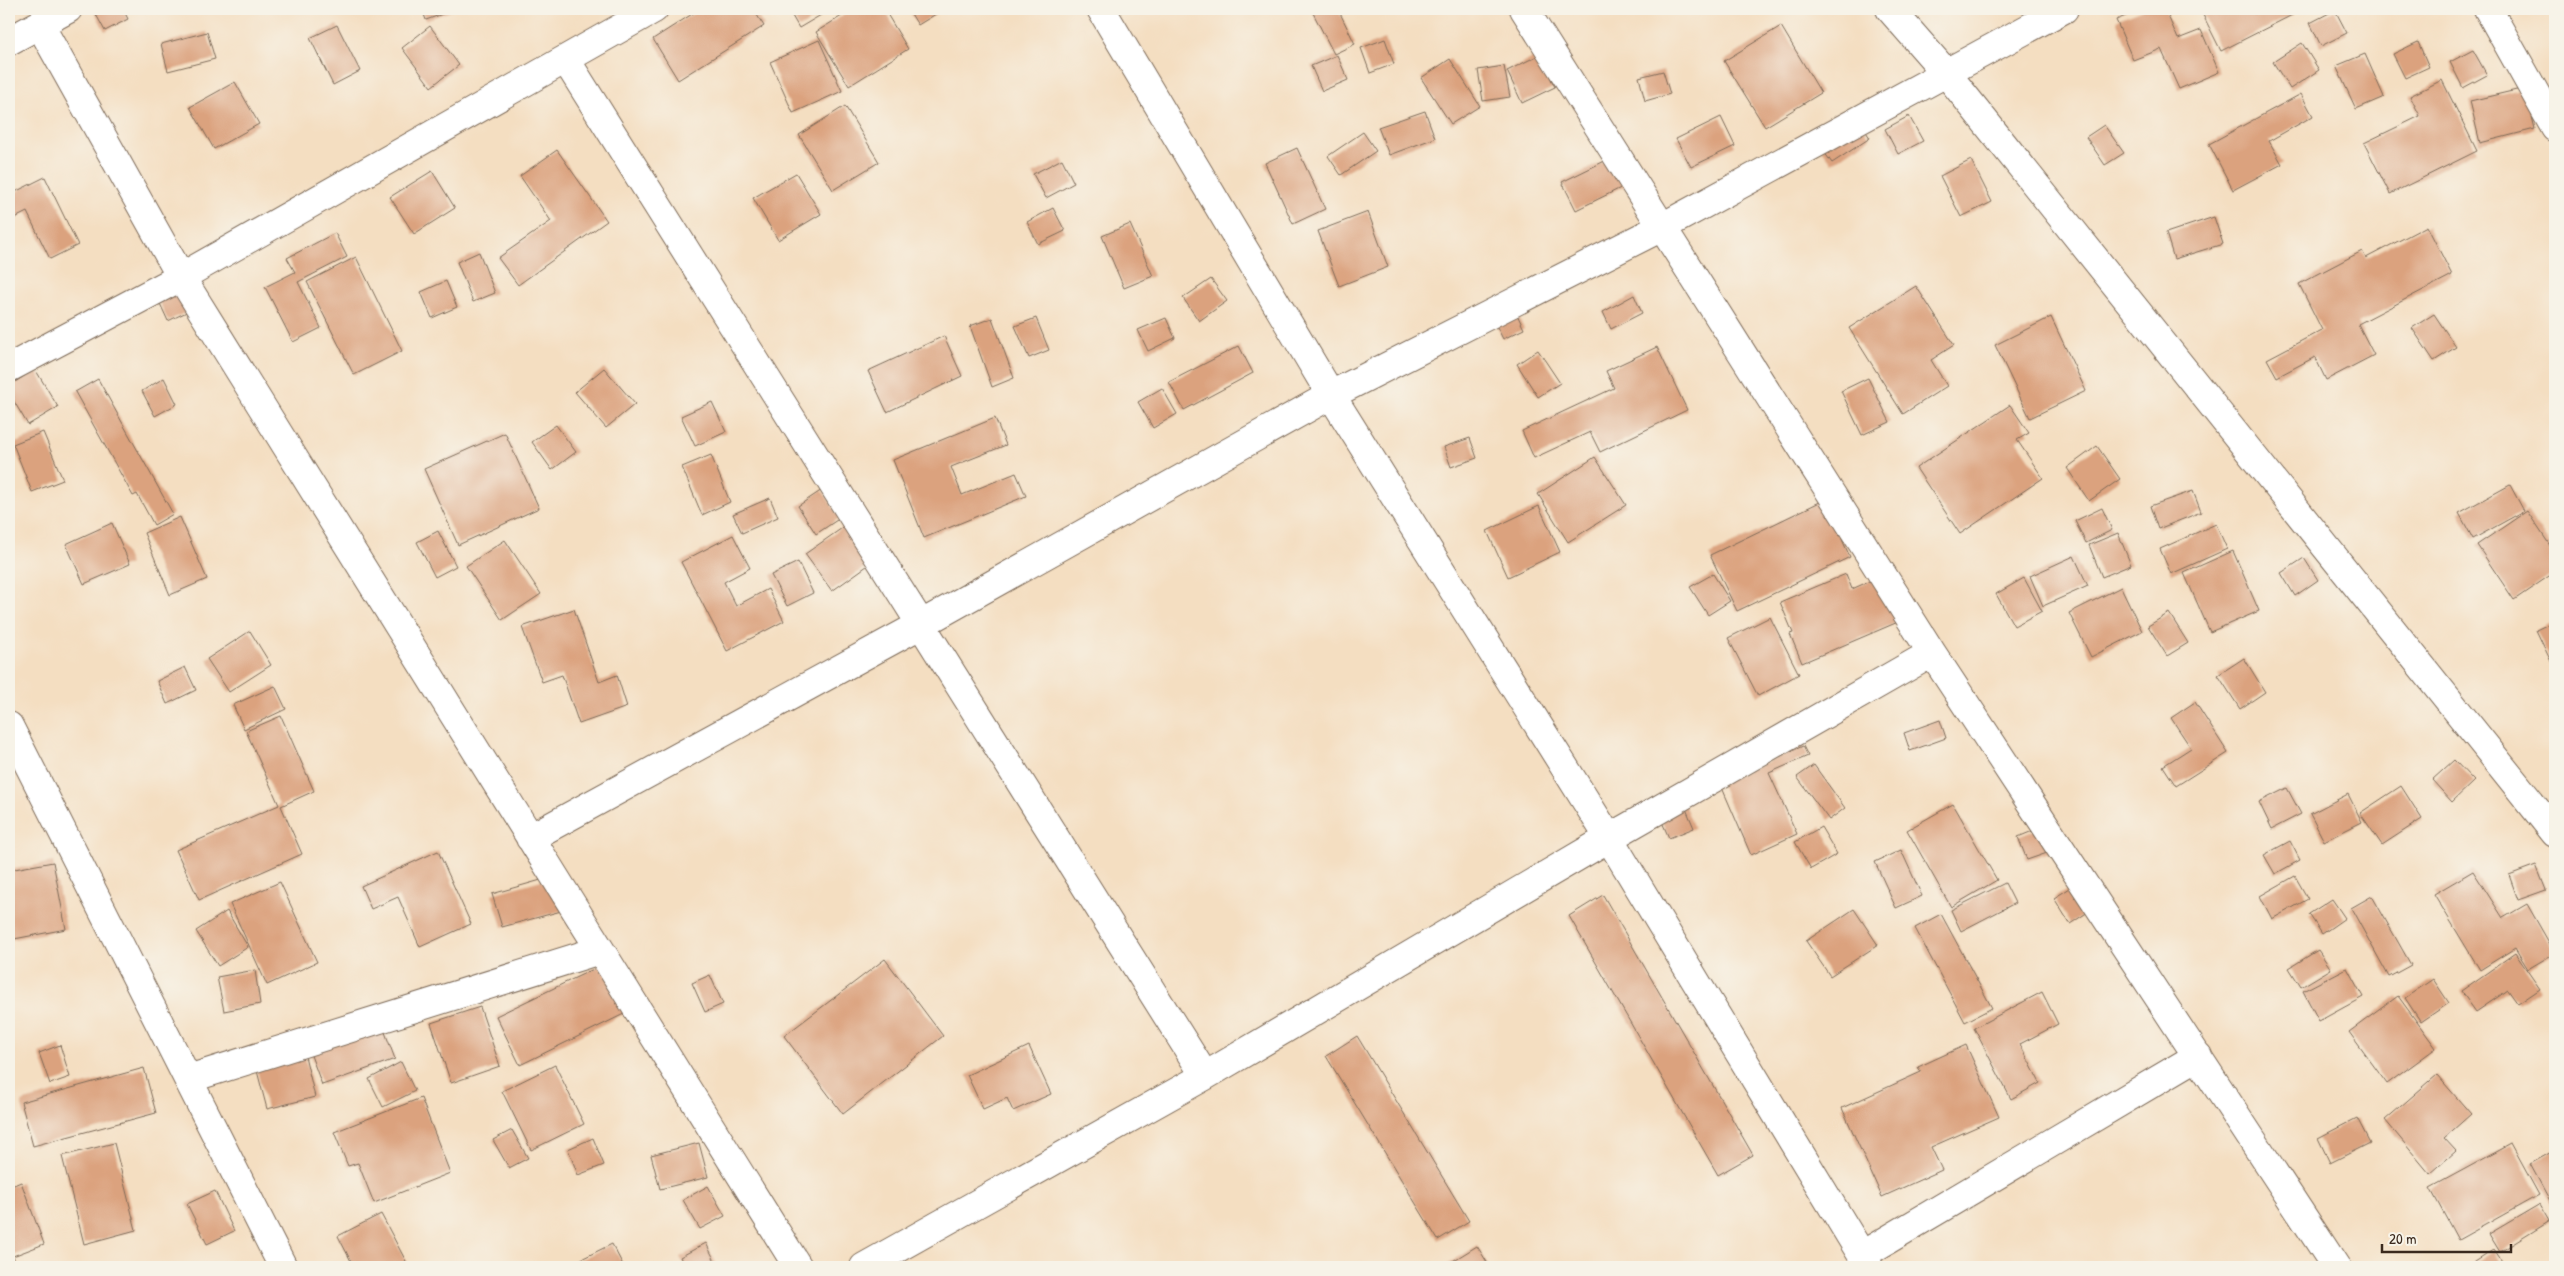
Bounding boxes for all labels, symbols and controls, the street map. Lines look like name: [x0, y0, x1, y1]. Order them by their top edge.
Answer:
scale bar: [2382, 1221, 2510, 1253]
text: 20 m: [2389, 1228, 2416, 1249]

